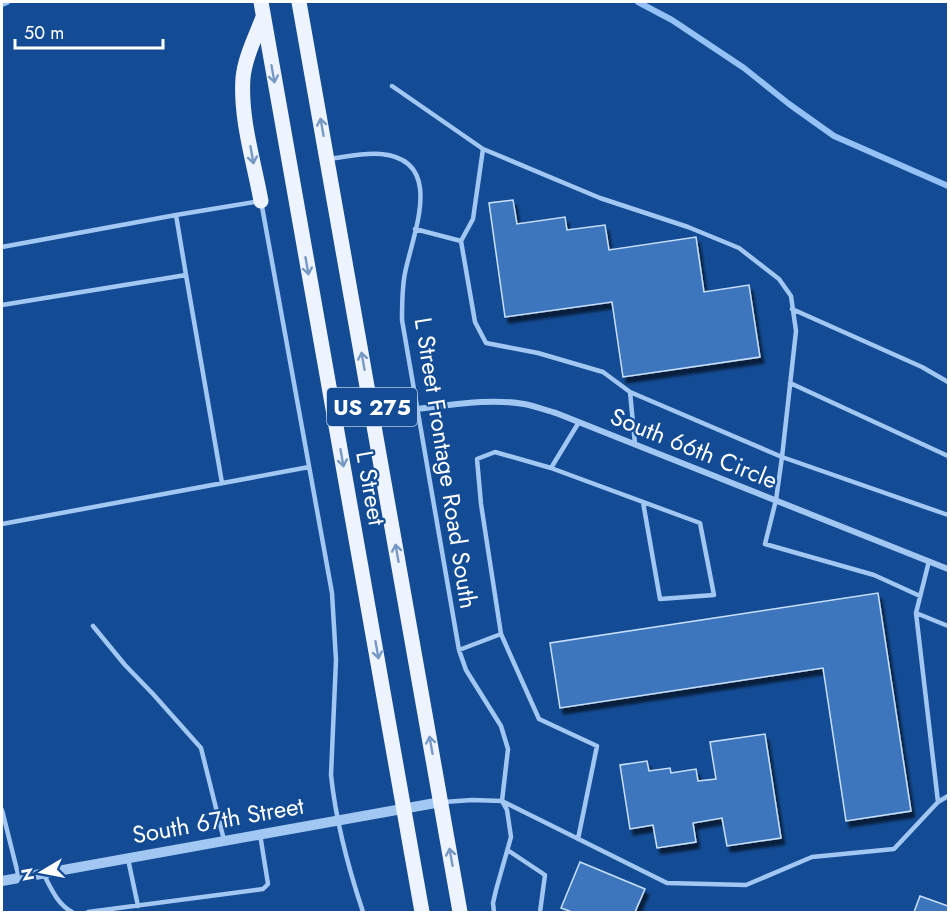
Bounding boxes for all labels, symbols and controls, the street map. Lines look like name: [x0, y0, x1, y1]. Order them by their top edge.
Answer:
scale bar: [15, 12, 164, 50]
text: 50 m: [24, 20, 64, 46]
one-way arrow: [268, 64, 279, 84]
one-way arrow: [317, 118, 328, 138]
one-way arrow: [247, 145, 258, 164]
one-way arrow: [302, 256, 313, 276]
street label: L Street Frontage Road South: [406, 315, 486, 611]
one-way arrow: [358, 351, 369, 371]
road number: US 275: [327, 388, 417, 426]
street label: South 66th Circle: [605, 399, 783, 497]
one-way arrow: [337, 448, 348, 467]
street label: L Street: [347, 448, 395, 528]
one-way arrow: [392, 543, 403, 563]
one-way arrow: [371, 640, 382, 659]
one-way arrow: [425, 735, 436, 755]
street label: South 67th Street: [129, 788, 307, 852]
north arrow: [12, 842, 72, 902]
one-way arrow: [445, 848, 456, 868]
text: N: [15, 866, 40, 883]

